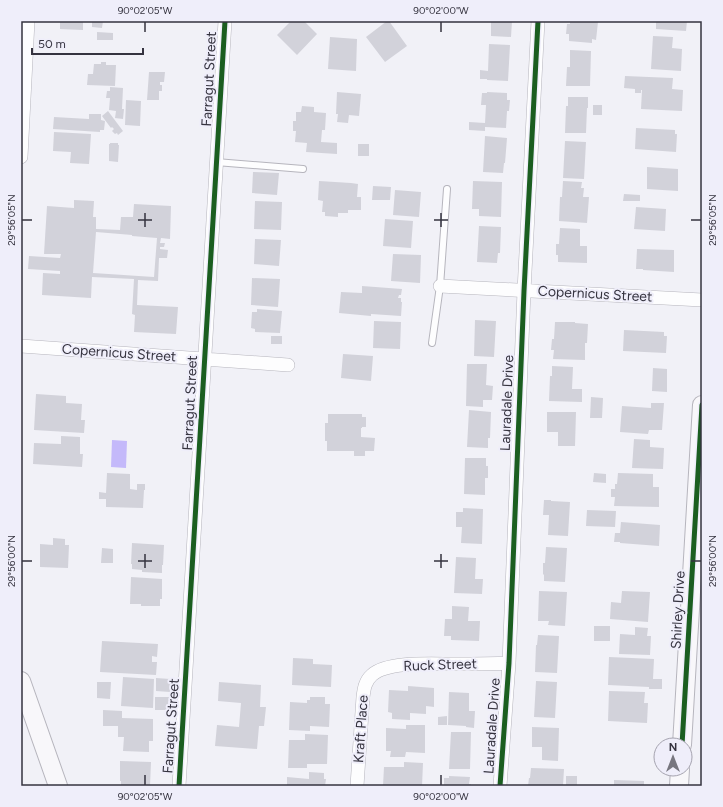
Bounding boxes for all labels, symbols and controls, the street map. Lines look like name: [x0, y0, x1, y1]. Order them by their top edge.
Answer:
text: 90°02'05"W: [118, 4, 173, 17]
text: 90°02'00"W: [413, 4, 469, 17]
scale bar: [32, 30, 143, 56]
street label: Farragut Street: [198, 31, 220, 127]
text: 50 m: [38, 37, 66, 51]
text: 29°56'05"N: [5, 194, 18, 246]
text: 29°56'05"N: [706, 194, 719, 246]
street label: Copernicus Street: [537, 283, 653, 305]
street label: Copernicus Street: [61, 341, 177, 365]
street label: Lauradale Drive: [497, 354, 517, 451]
street label: Farragut Street: [179, 355, 201, 451]
text: 29°56'00"N: [5, 535, 18, 587]
text: 29°56'00"N: [706, 535, 719, 587]
street label: Shirley Drive: [667, 570, 689, 649]
street label: Ruck Street: [403, 655, 477, 675]
street label: Lauradale Drive: [480, 677, 504, 774]
street label: Farragut Street: [159, 678, 183, 774]
street label: Kraft Place: [350, 694, 372, 763]
north arrow: [653, 737, 693, 777]
text: N: [669, 741, 677, 754]
text: 90°02'05"W: [118, 790, 173, 803]
text: 90°02'00"W: [413, 790, 469, 803]

